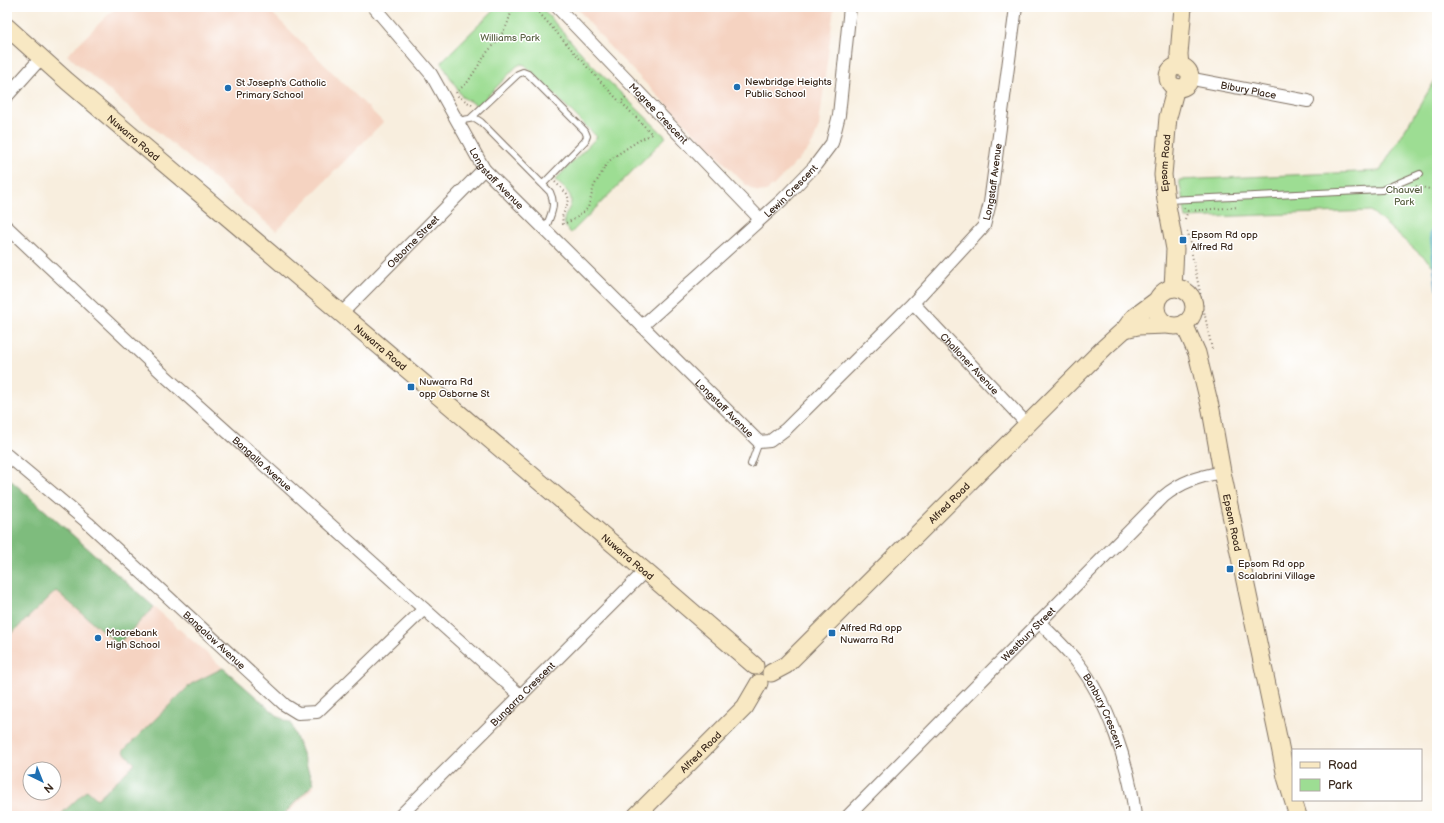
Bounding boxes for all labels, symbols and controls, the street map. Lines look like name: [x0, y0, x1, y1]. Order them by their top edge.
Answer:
park label: Williams Park: [480, 32, 540, 44]
place label: Newbridge Heights Public School: [745, 76, 832, 100]
place label: St Joseph's Catholic Primary School: [236, 77, 326, 101]
street label: Bibury Place: [1220, 79, 1277, 102]
street label: Magree Crescent: [626, 81, 690, 147]
marker: Newbridge Heights Public School: [732, 82, 742, 92]
marker: St Joseph's Catholic Primary School: [223, 83, 233, 93]
street label: Nuwarra Road: [104, 113, 162, 164]
street label: Epsom Road: [1158, 133, 1174, 193]
street label: Longstaff Avenue: [981, 143, 1005, 222]
street label: Longstaff Avenue: [466, 146, 526, 212]
street label: Lewin Crescent: [762, 163, 821, 220]
park label: Chauvel Park: [1386, 184, 1422, 208]
street label: Osborne Street: [385, 213, 442, 271]
place label: Epsom Rd opp Alfred Rd: [1191, 229, 1258, 253]
marker: Epsom Rd opp Alfred Rd: [1178, 235, 1188, 245]
street label: Nuwarra Road: [351, 322, 409, 374]
street label: Challoner Avenue: [937, 331, 1001, 397]
place label: Nuwarra Rd opp Osborne St: [419, 376, 490, 400]
street label: Longstaff Avenue: [692, 377, 756, 440]
marker: Nuwarra Rd opp Osborne St: [406, 382, 416, 392]
street label: Bangalla Avenue: [229, 434, 294, 494]
street label: Alfred Road: [926, 480, 973, 526]
street label: Epsom Road: [1220, 493, 1244, 553]
street label: Nuwarra Road: [599, 532, 656, 583]
place label: Epsom Rd opp Scalabrini Village: [1238, 558, 1315, 582]
marker: Epsom Rd opp Scalabrini Village: [1225, 564, 1235, 574]
street label: Westbury Street: [999, 605, 1058, 664]
street label: Bangalow Avenue: [180, 609, 248, 672]
place label: Alfred Rd opp Nuwarra Rd: [840, 622, 902, 646]
place label: Moorebank High School: [106, 627, 160, 651]
marker: Alfred Rd opp Nuwarra Rd: [827, 628, 837, 638]
marker: Moorebank High School: [93, 633, 103, 643]
street label: Bungarra Crescent: [488, 660, 558, 729]
street label: Banbury Crescent: [1080, 671, 1125, 750]
street label: Alfred Road: [678, 729, 724, 776]
legend: [1292, 749, 1422, 801]
text: Road: [1328, 758, 1357, 773]
north arrow: [22, 761, 62, 801]
text: Park: [1328, 778, 1352, 793]
text: N: [41, 780, 56, 796]

